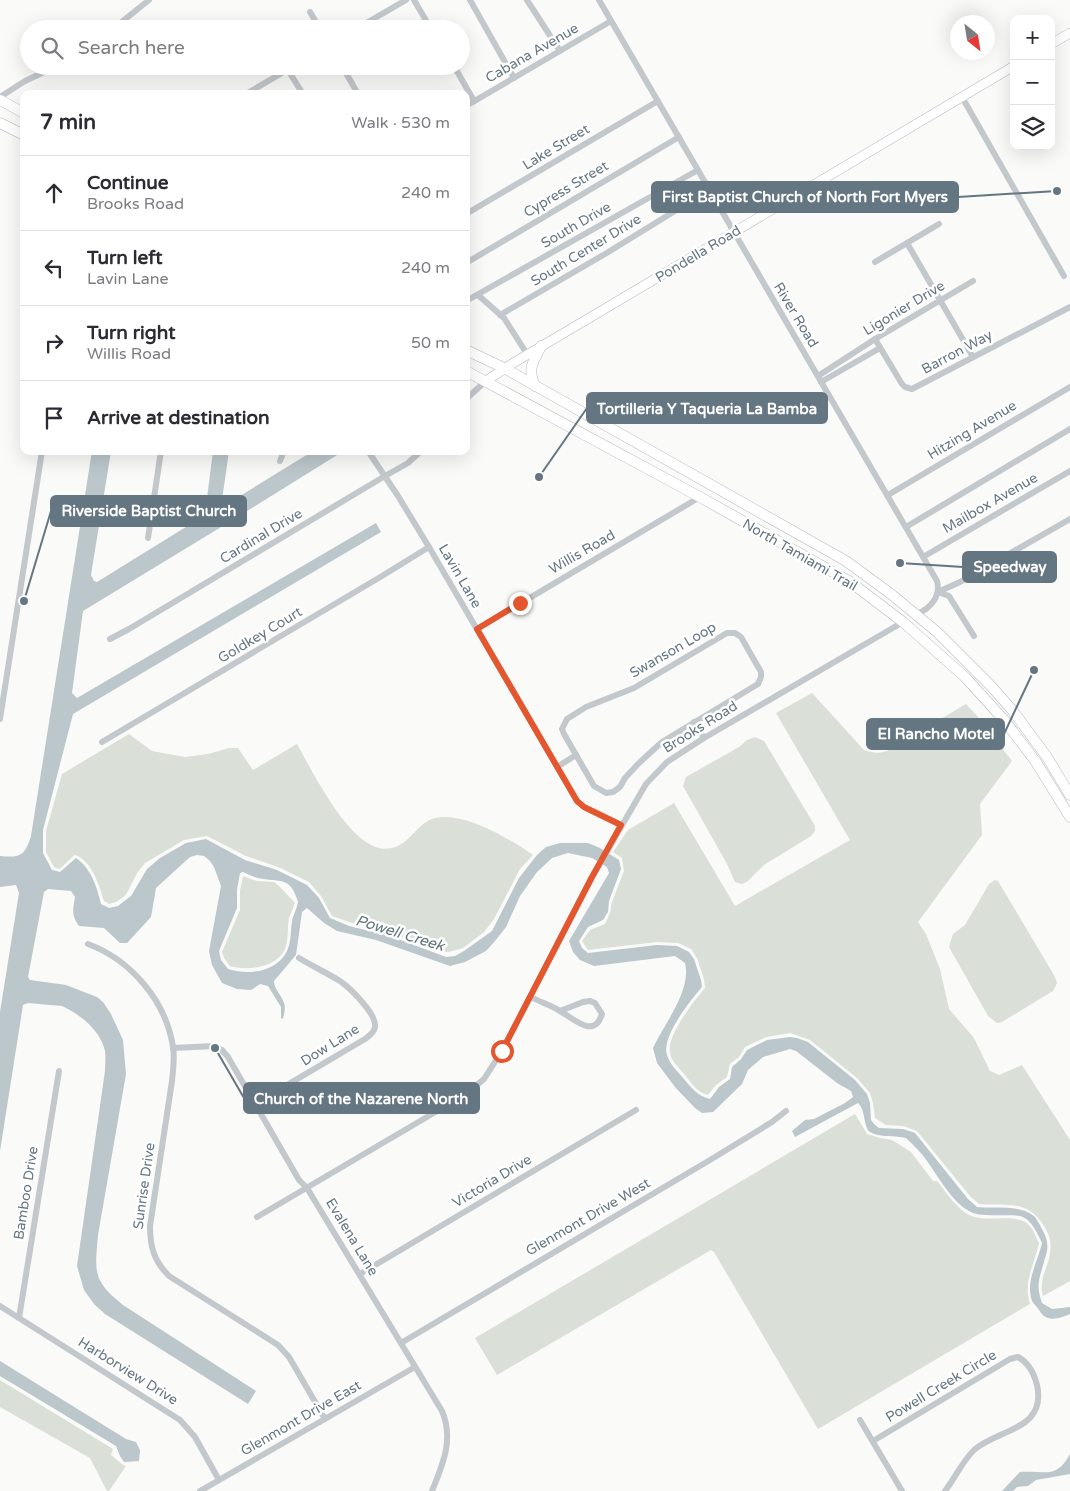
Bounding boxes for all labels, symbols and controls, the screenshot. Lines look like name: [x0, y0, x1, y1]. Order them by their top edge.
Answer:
north arrow: [950, 15, 995, 60]
map controls: [1010, 15, 1055, 150]
button: +: [1010, 15, 1055, 60]
street label: Cabana Avenue: [483, 19, 582, 86]
search box: [20, 20, 470, 75]
icon: search: [38, 34, 66, 62]
text: Search here: [78, 37, 185, 59]
button: −: [1010, 60, 1055, 105]
button: layers: [1010, 105, 1055, 150]
text: 7 min: [40, 110, 96, 135]
text: Walk · 530 m: [351, 113, 450, 133]
street label: Lake Street: [519, 120, 593, 174]
street label: Cypress Street: [521, 157, 612, 221]
text: Continue: [87, 172, 169, 194]
icon: ahead: [40, 179, 68, 207]
callout: First Baptist Church of North Fort Myers: [652, 182, 958, 212]
text: 240 m: [401, 183, 450, 203]
text: First Baptist Church of North Fort Myers: [662, 188, 948, 207]
text: Brooks Road: [87, 194, 184, 214]
street label: South Drive: [538, 198, 614, 252]
street label: South Center Drive: [528, 210, 644, 290]
street label: Pondella Road: [652, 222, 744, 286]
text: Turn left: [87, 247, 163, 269]
icon: left: [40, 254, 68, 282]
text: 240 m: [401, 258, 450, 278]
text: Lavin Lane: [87, 269, 168, 289]
street label: Ligonier Drive: [860, 277, 948, 339]
street label: River Road: [770, 279, 822, 351]
text: Turn right: [87, 322, 175, 344]
street label: Barron Way: [919, 326, 996, 378]
icon: right: [40, 329, 68, 357]
text: 50 m: [411, 333, 450, 353]
text: Willis Road: [87, 344, 171, 364]
callout: Tortilleria Y Taqueria La Bamba: [587, 393, 827, 423]
street label: Hitzing Avenue: [924, 397, 1020, 463]
text: Tortilleria Y Taqueria La Bamba: [596, 400, 817, 419]
icon: arrive: [40, 404, 68, 432]
text: Arrive at destination: [87, 407, 270, 429]
street label: Mailbox Avenue: [939, 469, 1041, 537]
callout: Riverside Baptist Church: [51, 496, 246, 526]
text: Riverside Baptist Church: [61, 502, 237, 521]
street label: Cardinal Drive: [217, 505, 305, 567]
street label: North Tamiami Trail: [740, 515, 860, 595]
street label: Willis Road: [546, 526, 618, 578]
street label: Lavin Lane: [435, 541, 485, 611]
callout: Speedway: [963, 552, 1056, 582]
text: Speedway: [973, 558, 1047, 577]
route end: [509, 592, 532, 615]
street label: Goldkey Court: [215, 603, 306, 667]
street label: Swanson Loop: [627, 618, 719, 682]
street label: Brooks Road: [660, 697, 740, 757]
callout: El Rancho Motel: [867, 719, 1004, 749]
text: El Rancho Motel: [878, 725, 994, 743]
water label: Powell Creek: [354, 911, 448, 956]
street label: Dow Lane: [298, 1020, 362, 1070]
route start: [491, 1040, 514, 1063]
callout: Church of the Nazarene North: [244, 1083, 479, 1113]
text: Church of the Nazarene North: [254, 1090, 468, 1108]
street label: Sunrise Drive: [130, 1142, 158, 1230]
street label: Bamboo Drive: [10, 1145, 42, 1241]
street label: Victoria Drive: [449, 1151, 535, 1211]
street label: Glenmont Drive West: [523, 1174, 654, 1260]
street label: Evalena Lane: [322, 1195, 382, 1279]
street label: Harborview Drive: [75, 1333, 181, 1409]
street label: Powell Creek Circle: [882, 1346, 1000, 1426]
street label: Glenmont Drive East: [238, 1376, 365, 1459]

